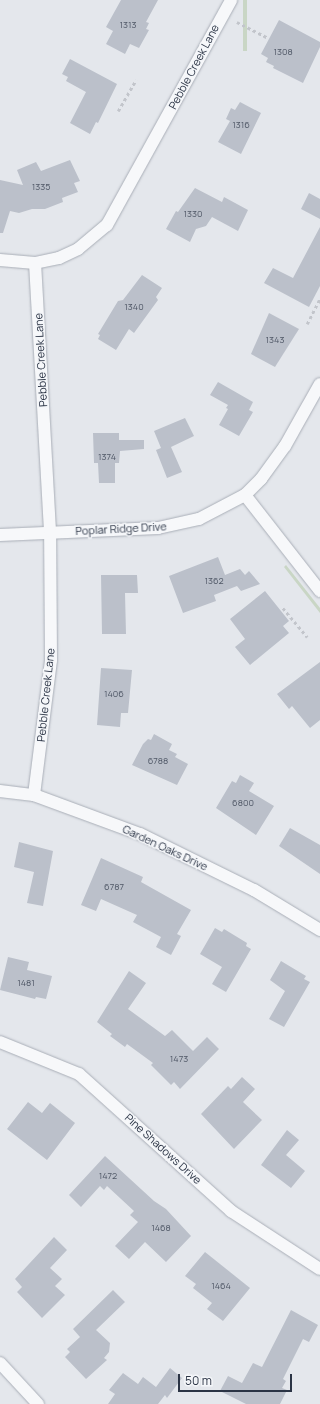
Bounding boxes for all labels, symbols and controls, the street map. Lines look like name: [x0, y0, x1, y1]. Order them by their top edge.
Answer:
house number: 1313: [120, 20, 136, 30]
street label: Pebble Creek Lane: [166, 22, 222, 112]
house number: 1308: [273, 47, 293, 57]
house number: 1316: [232, 120, 250, 130]
house number: 1335: [32, 182, 50, 192]
house number: 1330: [184, 209, 202, 219]
house number: 1340: [124, 302, 144, 312]
street label: Pebble Creek Lane: [32, 313, 50, 407]
house number: 1343: [266, 335, 284, 345]
house number: 1374: [98, 452, 116, 462]
street label: Poplar Ridge Drive: [75, 520, 167, 538]
house number: 1362: [204, 576, 224, 586]
street label: Pebble Creek Lane: [35, 647, 57, 743]
house number: 1406: [104, 689, 124, 699]
house number: 6788: [148, 756, 168, 766]
house number: 6800: [232, 798, 254, 808]
street label: Garden Oaks Drive: [120, 823, 210, 873]
house number: 6787: [104, 882, 124, 892]
house number: 1481: [17, 978, 35, 988]
house number: 1473: [170, 1054, 188, 1064]
street label: Pine Shadows Drive: [122, 1111, 204, 1187]
house number: 1472: [99, 1171, 117, 1181]
house number: 1468: [151, 1223, 171, 1233]
house number: 1464: [211, 1281, 231, 1291]
scale bar: [180, 1366, 294, 1392]
text: 50 m: [185, 1372, 212, 1389]

